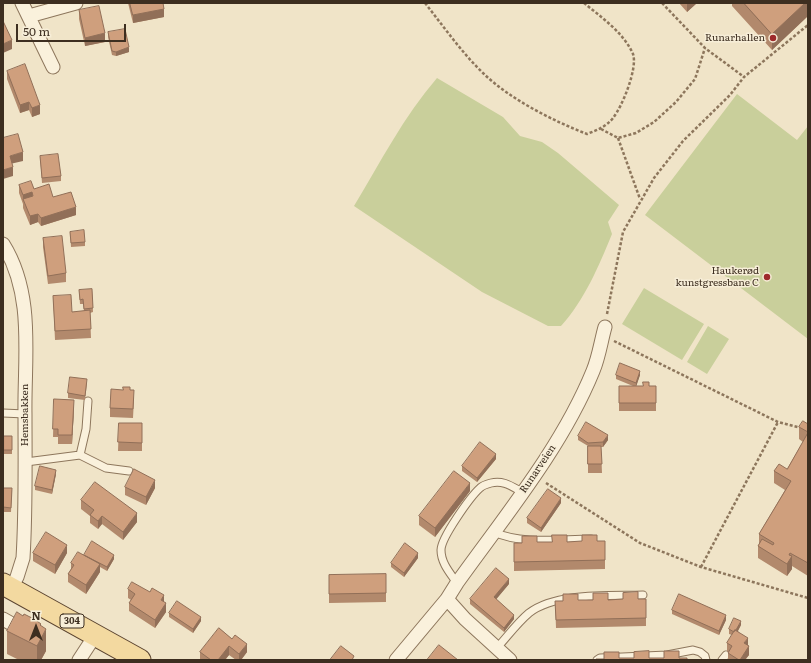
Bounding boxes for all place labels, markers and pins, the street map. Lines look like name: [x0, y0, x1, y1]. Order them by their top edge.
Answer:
place label: Runarhallen: [705, 32, 765, 44]
marker: Runarhallen: [768, 33, 778, 43]
place label: Haukerød kunstgressbane C: [676, 265, 759, 288]
marker: Haukerød kunstgressbane C: [762, 272, 772, 282]

